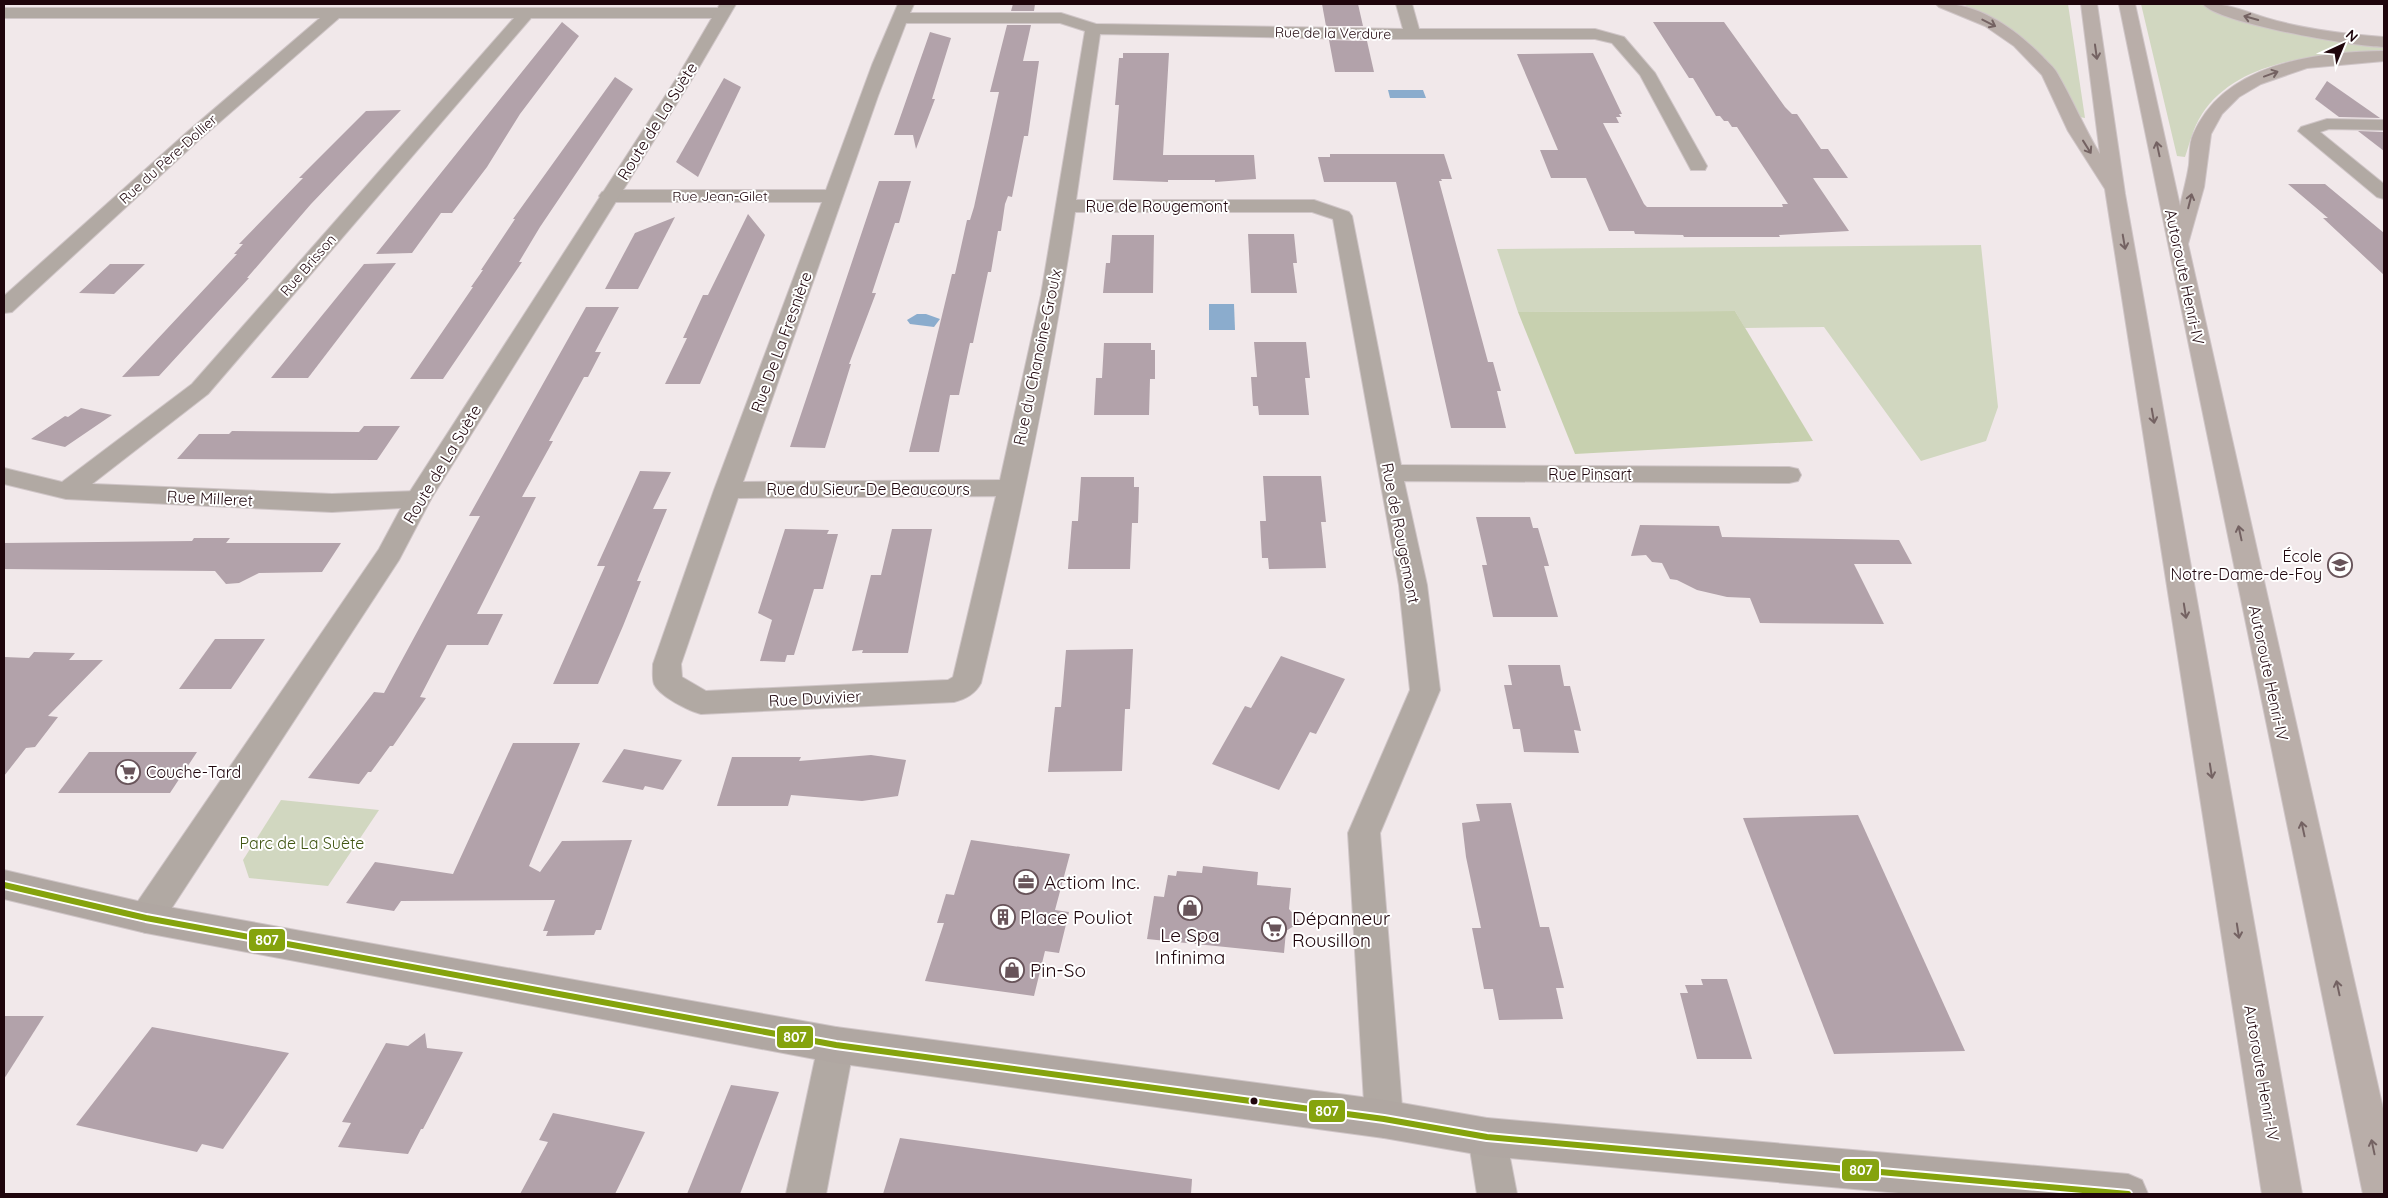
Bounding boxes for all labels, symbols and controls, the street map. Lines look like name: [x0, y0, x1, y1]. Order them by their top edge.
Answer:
one-way arrow: [2243, 12, 2259, 22]
one-way arrow: [1981, 18, 1996, 28]
north arrow: [2318, 20, 2368, 70]
street label: Rue de la Verdure: [1275, 23, 1391, 43]
text: N: [2342, 26, 2362, 46]
one-way arrow: [2091, 44, 2101, 60]
street label: Route de La Suète: [613, 58, 701, 184]
one-way arrow: [2263, 69, 2279, 78]
street label: Rue du Père-Dollier: [115, 110, 221, 208]
one-way arrow: [2082, 140, 2092, 154]
one-way arrow: [2153, 141, 2162, 157]
street label: Rue Jean-Gilet: [672, 187, 768, 205]
one-way arrow: [2186, 193, 2195, 209]
street label: Rue de Rougemont: [1085, 196, 1229, 216]
street label: Autoroute Henri-IV: [2161, 207, 2209, 347]
street label: Rue Brisson: [276, 230, 340, 300]
one-way arrow: [2119, 234, 2129, 250]
street label: Rue du Chanoine-Groulx: [1009, 267, 1066, 447]
street label: Rue De La Fresnière: [746, 269, 816, 415]
street label: Route de La Suète: [399, 401, 485, 527]
one-way arrow: [2148, 407, 2158, 423]
street label: Rue de Rougemont: [1378, 461, 1424, 605]
street label: Rue Pinsart: [1548, 464, 1632, 484]
street label: Rue du Sieur-De Beaucours: [766, 479, 970, 499]
street label: Rue Milleret: [166, 486, 254, 510]
one-way arrow: [2234, 526, 2244, 542]
place label: École Notre-Dame-de-Foy: [2171, 546, 2322, 584]
school or university icon: École Notre-Dame-de-Foy: [2327, 552, 2353, 578]
one-way arrow: [2180, 602, 2190, 618]
street label: Autoroute Henri-IV: [2245, 603, 2293, 743]
street label: Rue Duvivier: [768, 686, 862, 710]
supermarket icon: Couche-Tard: [115, 759, 141, 785]
place label: Couche-Tard: [146, 762, 241, 782]
one-way arrow: [2207, 763, 2217, 779]
one-way arrow: [2298, 822, 2307, 838]
park label: Parc de La Suète: [240, 833, 364, 853]
office icon: Actiom Inc.: [1013, 869, 1039, 895]
place label: Actiom Inc.: [1044, 870, 1140, 894]
shop icon: Le Spa Infinima: [1177, 895, 1203, 921]
building icon: Place Pouliot: [990, 904, 1016, 930]
place label: Place Pouliot: [1020, 905, 1133, 929]
place label: Dépanneur Rousillon: [1292, 906, 1391, 952]
supermarket icon: Dépanneur Rousillon: [1261, 916, 1287, 942]
place label: Le Spa Infinima: [1155, 923, 1225, 969]
one-way arrow: [2233, 923, 2243, 939]
line badge: 807: [248, 928, 286, 952]
text: 807: [255, 931, 279, 949]
shop icon: Pin-So: [999, 957, 1025, 983]
place label: Pin-So: [1030, 958, 1086, 982]
one-way arrow: [2333, 980, 2342, 996]
street label: Autoroute Henri-IV: [2240, 1003, 2284, 1143]
line badge: 807: [776, 1025, 814, 1049]
text: 807: [783, 1028, 807, 1046]
unlabelled marker: [1249, 1096, 1259, 1106]
line badge: 807: [1308, 1099, 1346, 1123]
text: 807: [1315, 1102, 1339, 1120]
one-way arrow: [2368, 1139, 2377, 1155]
line badge: 807: [1841, 1158, 1880, 1182]
text: 807: [1849, 1161, 1873, 1179]

